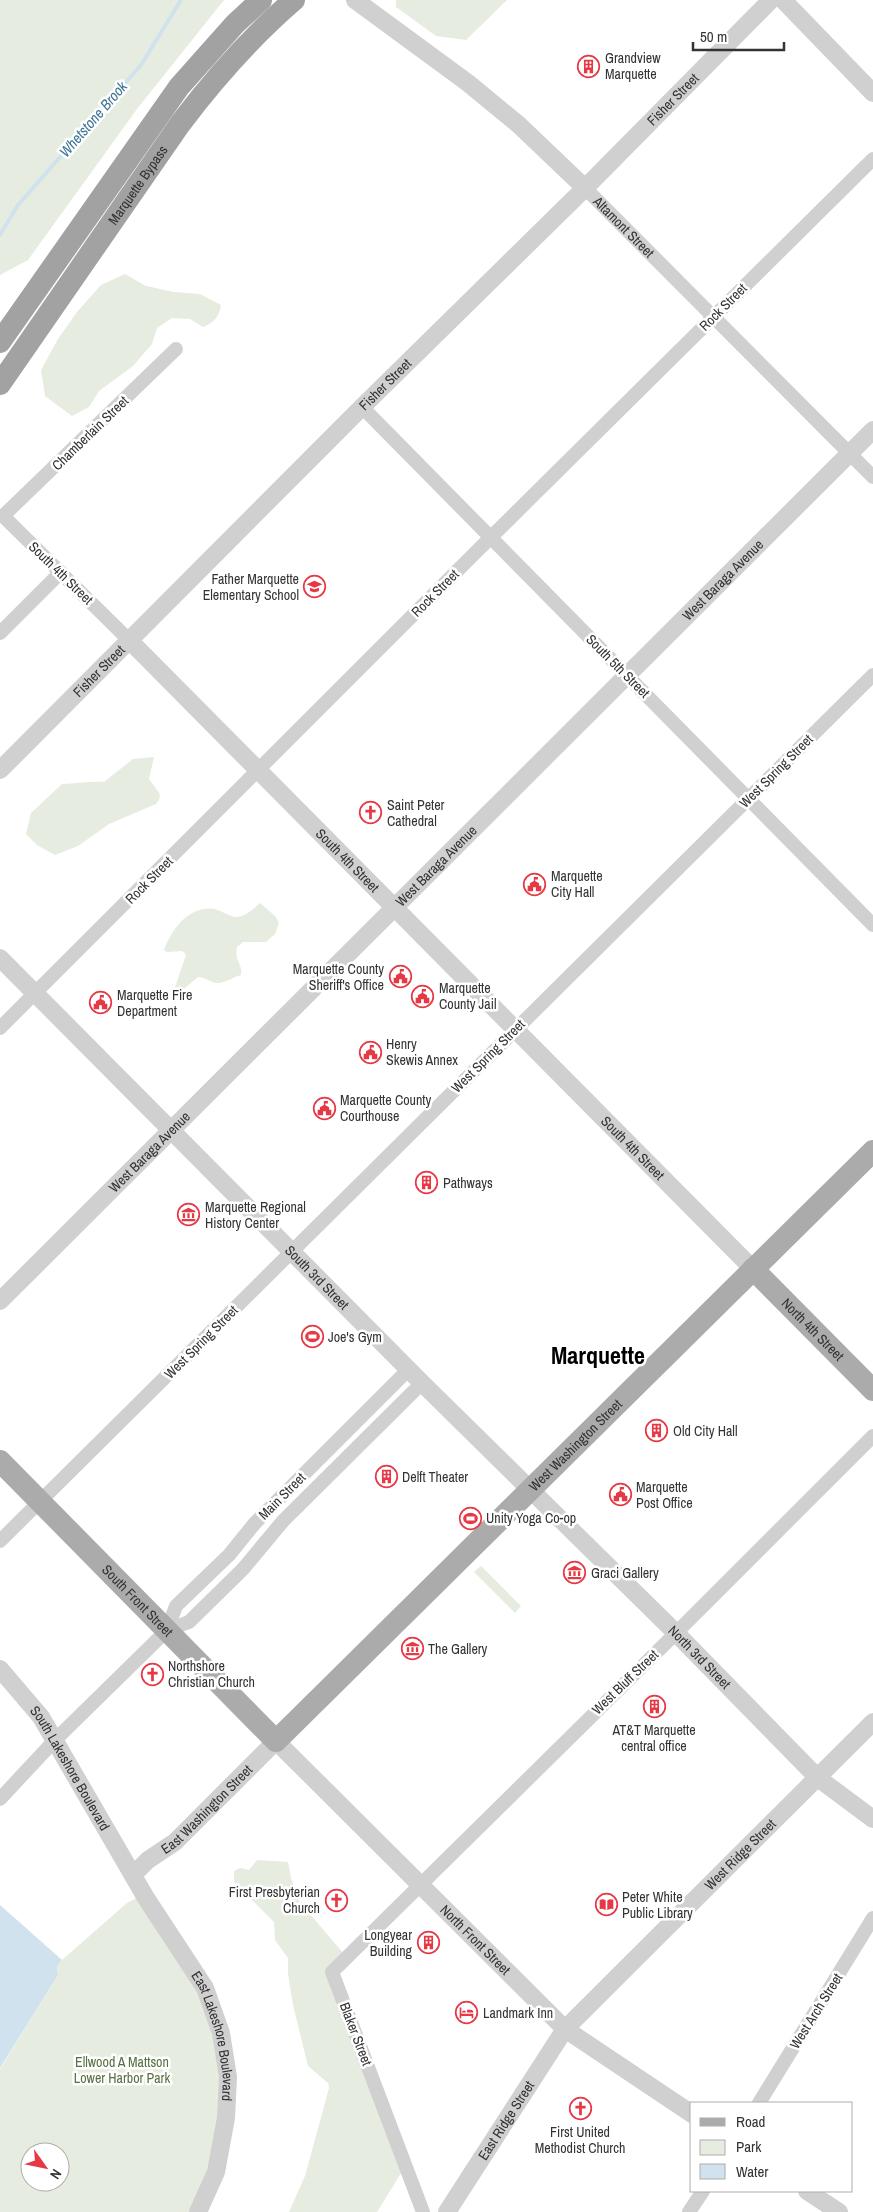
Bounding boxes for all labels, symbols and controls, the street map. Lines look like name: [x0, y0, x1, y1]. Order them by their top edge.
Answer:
scale bar: [693, 20, 784, 52]
text: 50 m: [700, 26, 727, 47]
place label: Grandview Marquette: [605, 49, 661, 83]
building icon: Grandview Marquette: [577, 54, 601, 78]
street label: Fisher Street: [643, 69, 703, 129]
water label: Whetstone Brook: [54, 76, 132, 161]
street label: Marquette Bypass: [104, 142, 172, 228]
street label: Altamont Street: [589, 192, 658, 261]
street label: Rock Street: [695, 279, 751, 335]
street label: Fisher Street: [355, 355, 415, 414]
street label: Chamberlain Street: [48, 392, 132, 474]
street label: West Baraga Avenue: [678, 536, 767, 624]
street label: South 4th Street: [25, 538, 97, 608]
street label: Rock Street: [407, 565, 463, 621]
place label: Father Marquette Elementary School: [203, 570, 299, 604]
school or university icon: Father Marquette Elementary School: [303, 575, 327, 599]
street label: South 5th Street: [582, 630, 654, 702]
street label: Fisher Street: [69, 641, 129, 701]
street label: West Spring Street: [735, 730, 817, 812]
place label: Saint Peter Cathedral: [387, 796, 445, 830]
church icon: Saint Peter Cathedral: [359, 801, 383, 825]
street label: West Baraga Avenue: [392, 822, 481, 910]
street label: South 4th Street: [312, 825, 383, 896]
street label: Rock Street: [121, 852, 177, 908]
place label: Marquette City Hall: [551, 867, 603, 901]
public building icon: Marquette City Hall: [523, 872, 547, 896]
place label: Marquette County Sheriff's Office: [293, 960, 384, 994]
public building icon: Marquette County Sheriff's Office: [388, 965, 412, 989]
place label: Marquette County Jail: [439, 979, 496, 1013]
public building icon: Marquette County Jail: [411, 984, 435, 1008]
place label: Marquette Fire Department: [117, 986, 192, 1020]
public building icon: Marquette Fire Department: [89, 991, 113, 1015]
street label: West Spring Street: [447, 1015, 529, 1097]
place label: Henry Skewis Annex: [386, 1035, 458, 1069]
public building icon: Henry Skewis Annex: [358, 1040, 382, 1064]
place label: Marquette County Courthouse: [340, 1091, 432, 1125]
public building icon: Marquette County Courthouse: [312, 1096, 336, 1120]
street label: West Baraga Avenue: [105, 1108, 194, 1196]
street label: South 4th Street: [597, 1112, 669, 1184]
building icon: Pathways: [415, 1171, 439, 1195]
place label: Pathways: [443, 1174, 493, 1192]
place label: Marquette Regional History Center: [205, 1198, 306, 1232]
museum icon: Marquette Regional History Center: [177, 1203, 201, 1227]
street label: South 3rd Street: [281, 1241, 353, 1313]
street label: North 4th Street: [778, 1294, 848, 1365]
street label: West Spring Street: [160, 1301, 242, 1383]
sports icon: Joe's Gym: [300, 1325, 324, 1349]
place label: Joe's Gym: [328, 1328, 382, 1346]
district label: Marquette: [551, 1339, 645, 1371]
street label: West Washington Street: [525, 1395, 626, 1495]
building icon: Old City Hall: [645, 1419, 669, 1443]
place label: Old City Hall: [673, 1422, 737, 1440]
building icon: Delft Theater: [374, 1465, 398, 1489]
place label: Delft Theater: [402, 1468, 468, 1486]
street label: Main Street: [255, 1469, 309, 1523]
place label: Marquette Post Office: [636, 1478, 693, 1512]
public building icon: Marquette Post Office: [608, 1483, 632, 1507]
sports icon: Unity Yoga Co-op: [458, 1506, 482, 1530]
place label: Unity Yoga Co-op: [486, 1509, 576, 1527]
street label: South Front Street: [98, 1561, 177, 1640]
museum icon: Graci Gallery: [563, 1561, 587, 1585]
place label: Graci Gallery: [591, 1564, 659, 1582]
street label: North 3rd Street: [665, 1622, 735, 1693]
museum icon: The Gallery: [400, 1637, 424, 1661]
place label: The Gallery: [428, 1640, 488, 1658]
street label: West Bluff Street: [588, 1646, 662, 1718]
place label: Northshore Christian Church: [168, 1657, 255, 1691]
church icon: Northshore Christian Church: [140, 1662, 164, 1686]
building icon: AT&T Marquette central office: [642, 1695, 666, 1719]
street label: South Lakeshore Boulevard: [26, 1702, 114, 1834]
place label: AT&T Marquette central office: [611, 1721, 696, 1755]
street label: East Washington Street: [157, 1761, 256, 1858]
street label: West Ridge Street: [701, 1815, 780, 1894]
place label: First Presbyterian Church: [229, 1883, 320, 1917]
church icon: First Presbyterian Church: [324, 1888, 348, 1912]
place label: Peter White Public Library: [622, 1888, 693, 1922]
library icon: Peter White Public Library: [594, 1893, 618, 1917]
street label: North Front Street: [436, 1901, 514, 1979]
place label: Longyear Building: [364, 1926, 413, 1960]
building icon: Longyear Building: [416, 1931, 440, 1955]
street label: East Lakeshore Boulevard: [187, 1968, 237, 2102]
street label: West Arch Street: [786, 1970, 846, 2052]
street label: Blaker Street: [336, 2000, 376, 2068]
hotel icon: Landmark Inn: [455, 2001, 479, 2025]
place label: Landmark Inn: [483, 2004, 553, 2022]
park label: Ellwood A Mattson Lower Harbor Park: [74, 2053, 170, 2087]
street label: East Ridge Street: [474, 2077, 538, 2163]
church icon: First United Methodist Church: [568, 2097, 592, 2121]
legend: [690, 2102, 853, 2192]
text: Road: [736, 2111, 765, 2132]
place label: First United Methodist Church: [535, 2123, 625, 2157]
text: Park: [736, 2136, 762, 2157]
north arrow: [20, 2142, 70, 2192]
text: Water: [736, 2161, 768, 2182]
text: N: [46, 2166, 66, 2182]

